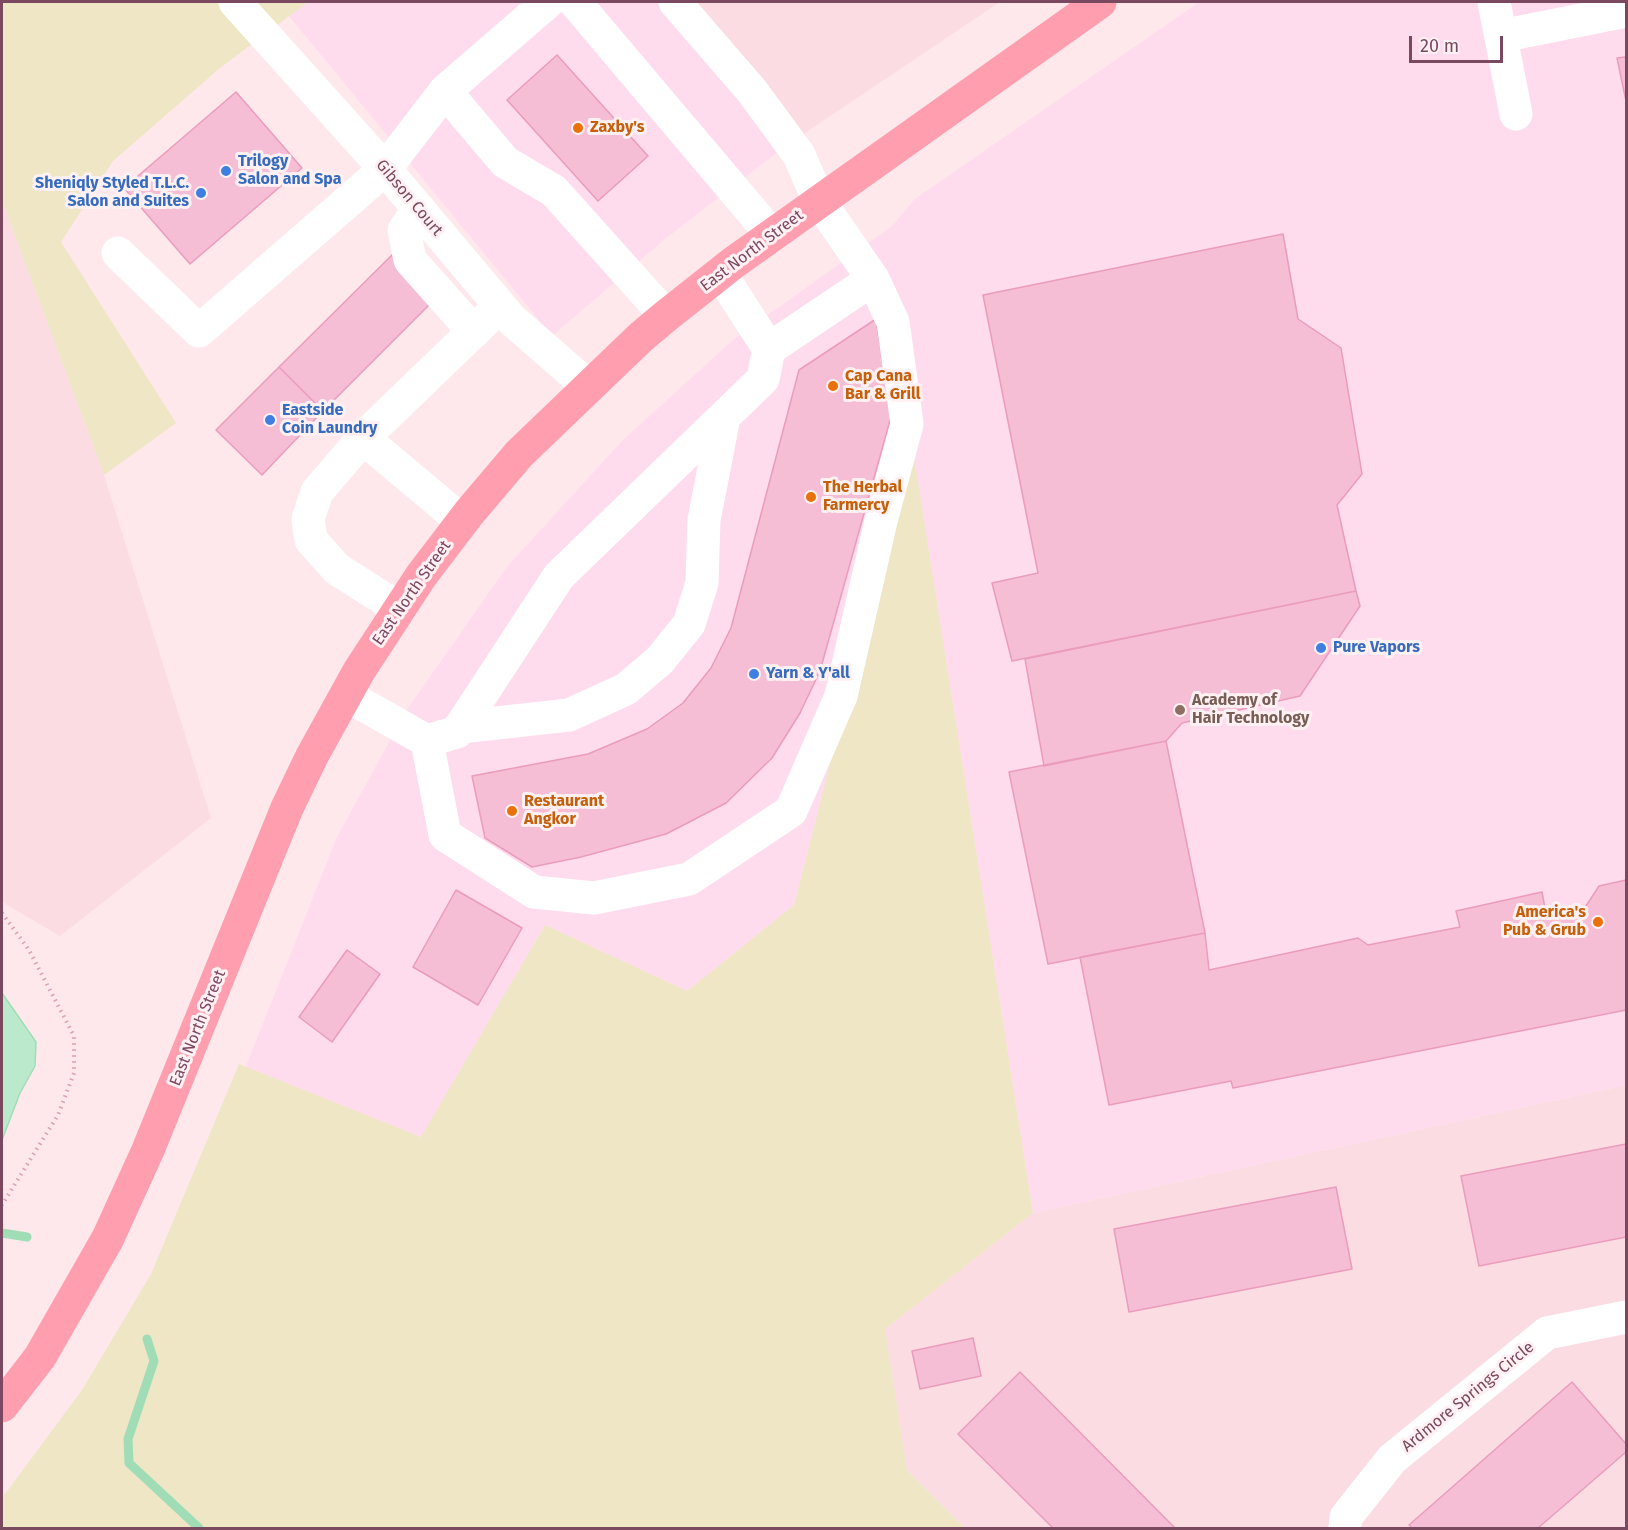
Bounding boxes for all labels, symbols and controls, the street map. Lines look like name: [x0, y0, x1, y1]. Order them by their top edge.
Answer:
scale bar: [1412, 24, 1506, 62]
text: 20 m: [1420, 35, 1459, 57]
place label: Zaxby's: [590, 118, 645, 138]
marker: Zaxby's: [571, 121, 585, 135]
place label: Trilogy Salon and Spa: [238, 152, 342, 190]
street label: Gibson Court: [372, 156, 446, 240]
marker: Trilogy Salon and Spa: [219, 164, 233, 178]
place label: Sheniqly Styled T.L.C. Salon and Suites: [35, 174, 189, 212]
marker: Sheniqly Styled T.L.C. Salon and Suites: [194, 186, 208, 200]
street label: East North Street: [697, 206, 807, 296]
place label: Cap Cana Bar & Grill: [845, 367, 921, 405]
marker: Cap Cana Bar & Grill: [826, 379, 840, 393]
place label: Eastside Coin Laundry: [282, 401, 377, 439]
marker: Eastside Coin Laundry: [263, 413, 277, 427]
place label: The Herbal Farmercy: [823, 478, 902, 516]
marker: The Herbal Farmercy: [804, 490, 818, 504]
street label: East North Street: [369, 537, 455, 649]
place label: Pure Vapors: [1333, 638, 1420, 658]
marker: Pure Vapors: [1314, 641, 1328, 655]
place label: Yarn & Y'all: [766, 664, 850, 684]
marker: Yarn & Y'all: [747, 667, 761, 681]
place label: Academy of Hair Technology: [1192, 691, 1309, 729]
marker: Academy of Hair Technology: [1173, 703, 1187, 717]
place label: Restaurant Angkor: [524, 792, 604, 830]
marker: Restaurant Angkor: [505, 804, 519, 818]
place label: America's Pub & Grub: [1503, 903, 1586, 941]
marker: America's Pub & Grub: [1591, 915, 1605, 929]
street label: East North Street: [166, 967, 230, 1089]
street label: Ardmore Springs Circle: [1398, 1338, 1538, 1456]

